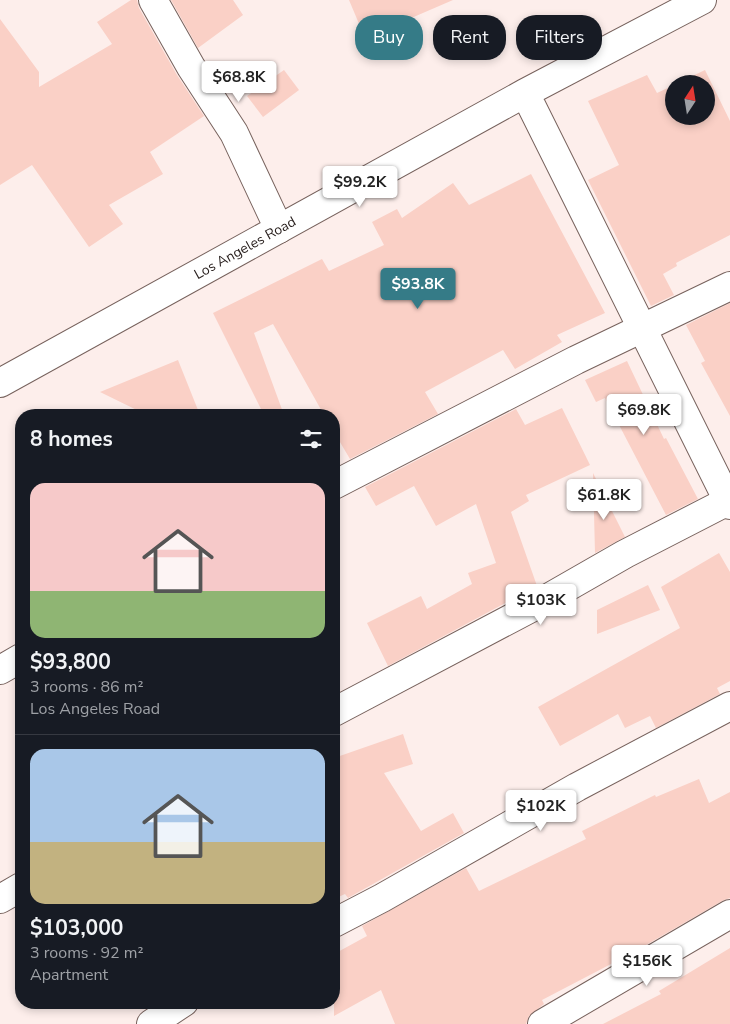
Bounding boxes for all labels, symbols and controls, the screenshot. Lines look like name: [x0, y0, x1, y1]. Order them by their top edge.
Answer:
chip: Buy: [355, 15, 423, 60]
chip: Rent: [433, 15, 506, 60]
chip: Filters: [516, 15, 602, 60]
pin: $68.8K: [198, 61, 280, 103]
text: $68.8K: [213, 66, 266, 88]
north arrow: [665, 75, 715, 125]
map controls: [665, 75, 715, 125]
pin: $99.2K: [319, 166, 401, 208]
text: $99.2K: [334, 171, 387, 193]
street label: Los Angeles Road: [191, 212, 299, 284]
pin: $93.8K: [377, 268, 459, 310]
text: $93.8K: [392, 273, 445, 295]
pin: $69.8K: [603, 394, 685, 436]
text: $69.8K: [618, 399, 671, 421]
text: 8 homes: [30, 425, 113, 453]
icon: filters: [297, 425, 325, 453]
pin: $61.8K: [563, 478, 645, 521]
text: $61.8K: [578, 484, 631, 506]
icon: home: [133, 516, 223, 606]
pin: $103K: [506, 584, 576, 626]
text: $103K: [516, 589, 566, 611]
text: $93,800: [30, 648, 111, 676]
text: 3 rooms · 86 m²: [30, 676, 143, 698]
text: Los Angeles Road: [30, 698, 160, 720]
icon: home: [133, 781, 223, 871]
pin: $102K: [506, 790, 576, 832]
text: $102K: [516, 795, 566, 817]
text: $103,000: [30, 914, 123, 942]
text: 3 rooms · 92 m²: [30, 942, 143, 964]
pin: $156K: [612, 944, 682, 987]
text: $156K: [622, 950, 672, 972]
text: Apartment: [30, 964, 108, 986]

